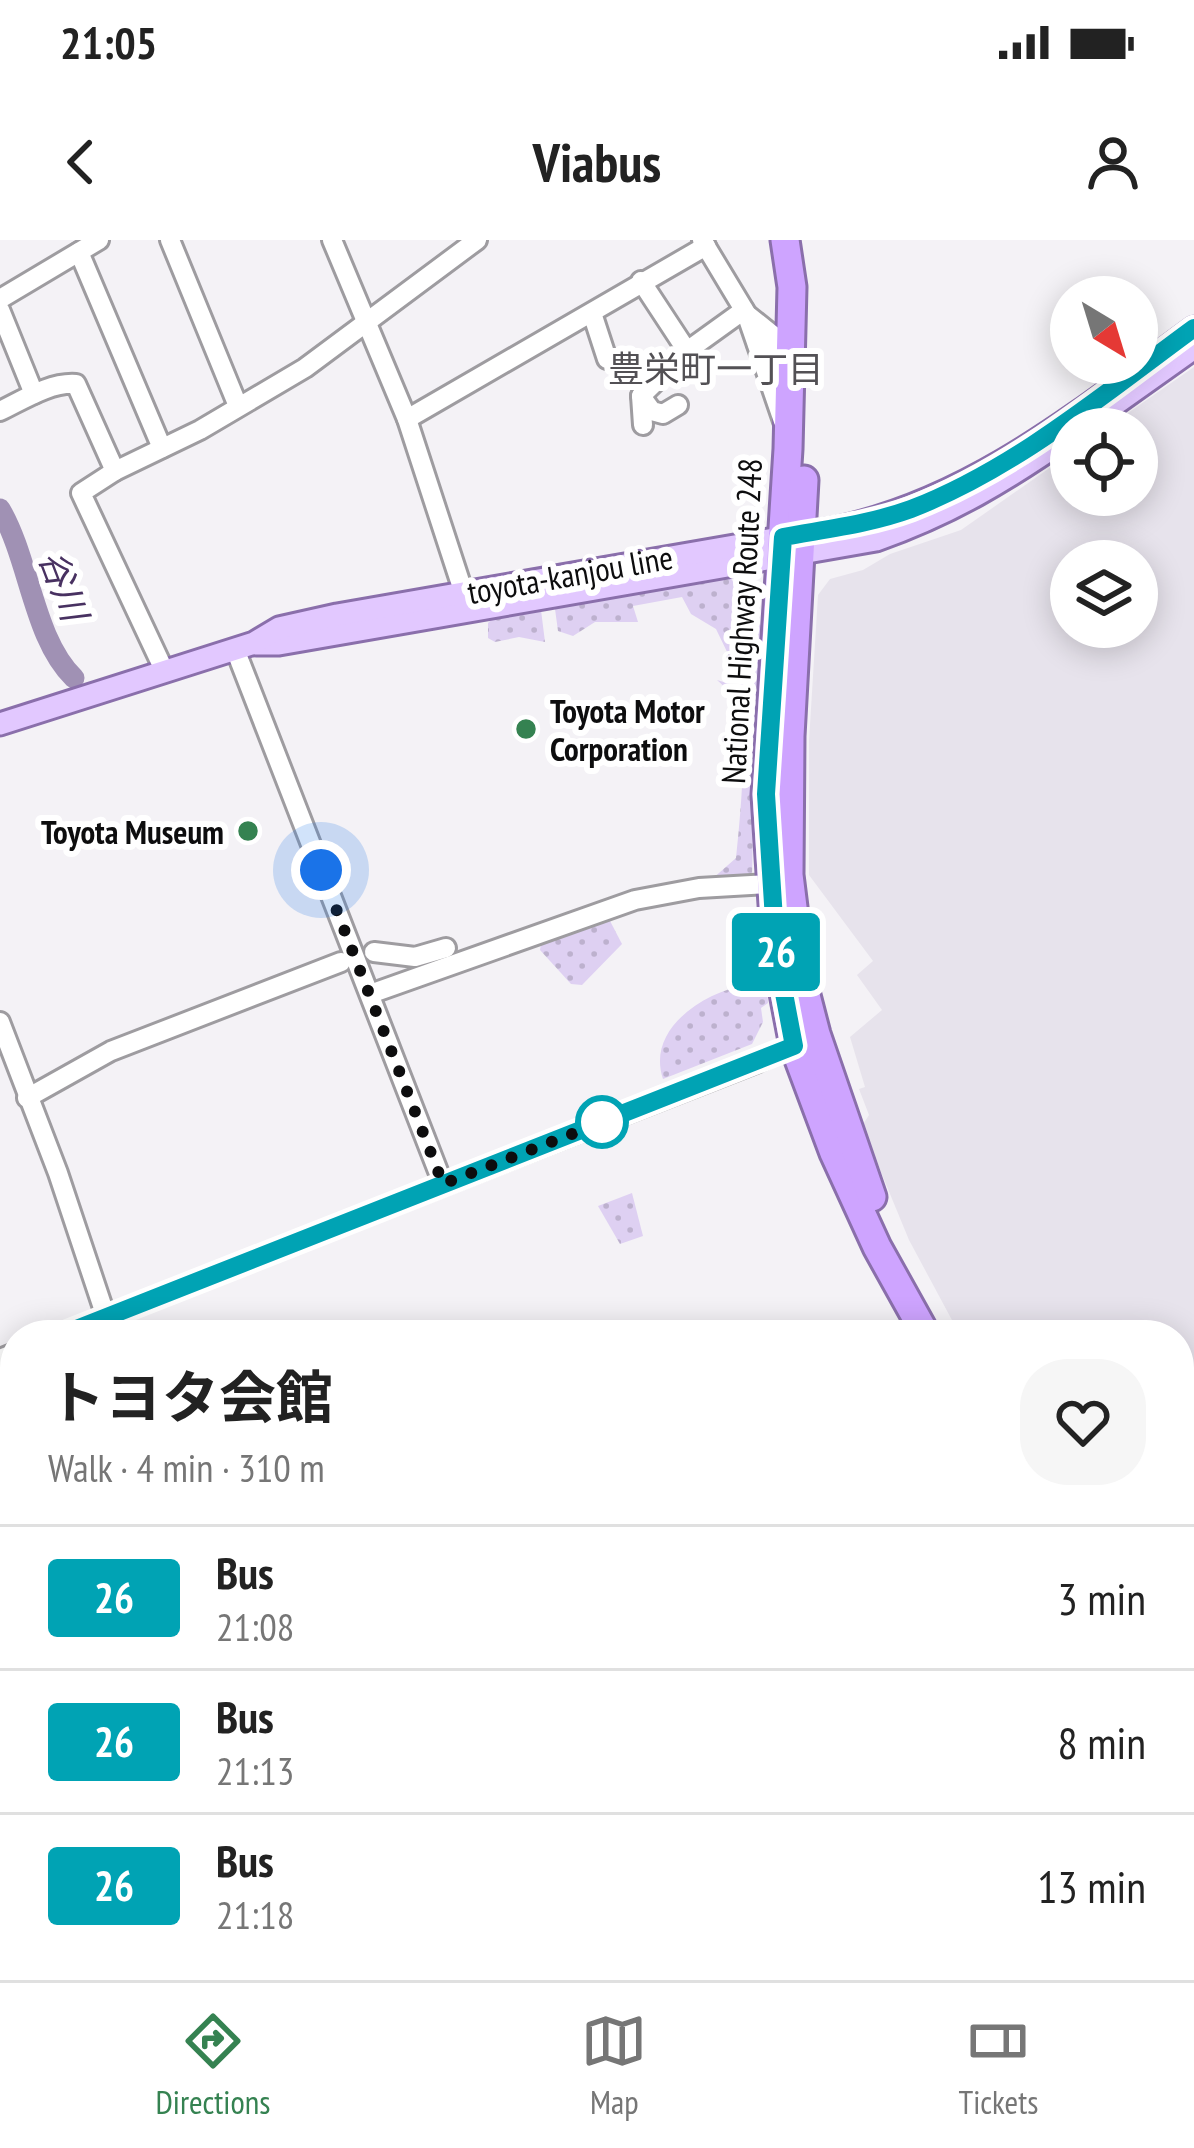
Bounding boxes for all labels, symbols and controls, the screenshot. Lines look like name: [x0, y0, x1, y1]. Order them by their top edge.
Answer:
text: 21:05: [60, 13, 157, 71]
text: Viabus: [533, 127, 661, 197]
icon: back: [48, 129, 114, 195]
icon: person: [1080, 129, 1146, 195]
north arrow: [1050, 276, 1158, 384]
map controls: [1050, 276, 1158, 648]
district label: 豊栄町一丁目: [608, 345, 824, 392]
button: locate: [1050, 408, 1158, 516]
street label: National Highway Route 248: [711, 457, 771, 785]
street label: toyota-kanjou line: [464, 535, 676, 613]
button: layers: [1050, 540, 1158, 648]
water label: 谷川: [29, 543, 100, 631]
place label: Toyota Motor Corporation: [550, 689, 705, 770]
marker: Toyota Motor Corporation: [513, 716, 539, 742]
place label: Toyota Museum: [41, 810, 224, 853]
marker: Toyota Museum: [235, 818, 261, 844]
your location: [291, 840, 351, 900]
line badge: 26: [722, 913, 830, 991]
text: 26: [756, 924, 796, 979]
unlabelled marker: [577, 1097, 627, 1147]
button: heart: [1020, 1359, 1146, 1485]
text: トヨタ会館: [48, 1360, 333, 1434]
text: Walk · 4 min · 310 m: [48, 1442, 325, 1493]
text: Bus: [216, 1543, 274, 1601]
text: 3 min: [1057, 1569, 1146, 1627]
text: 26: [94, 1570, 134, 1625]
text: 21:08: [216, 1601, 294, 1652]
text: Bus: [216, 1687, 274, 1745]
text: 8 min: [1057, 1713, 1146, 1771]
text: 26: [94, 1714, 134, 1769]
text: 21:13: [216, 1745, 294, 1796]
text: Bus: [216, 1831, 274, 1889]
text: 13 min: [1037, 1857, 1146, 1915]
text: 26: [94, 1858, 134, 1913]
text: 21:18: [216, 1889, 294, 1940]
tab: Directions: [156, 2008, 270, 2123]
tab: Map: [581, 2008, 647, 2123]
tab: Tickets: [958, 2008, 1038, 2123]

